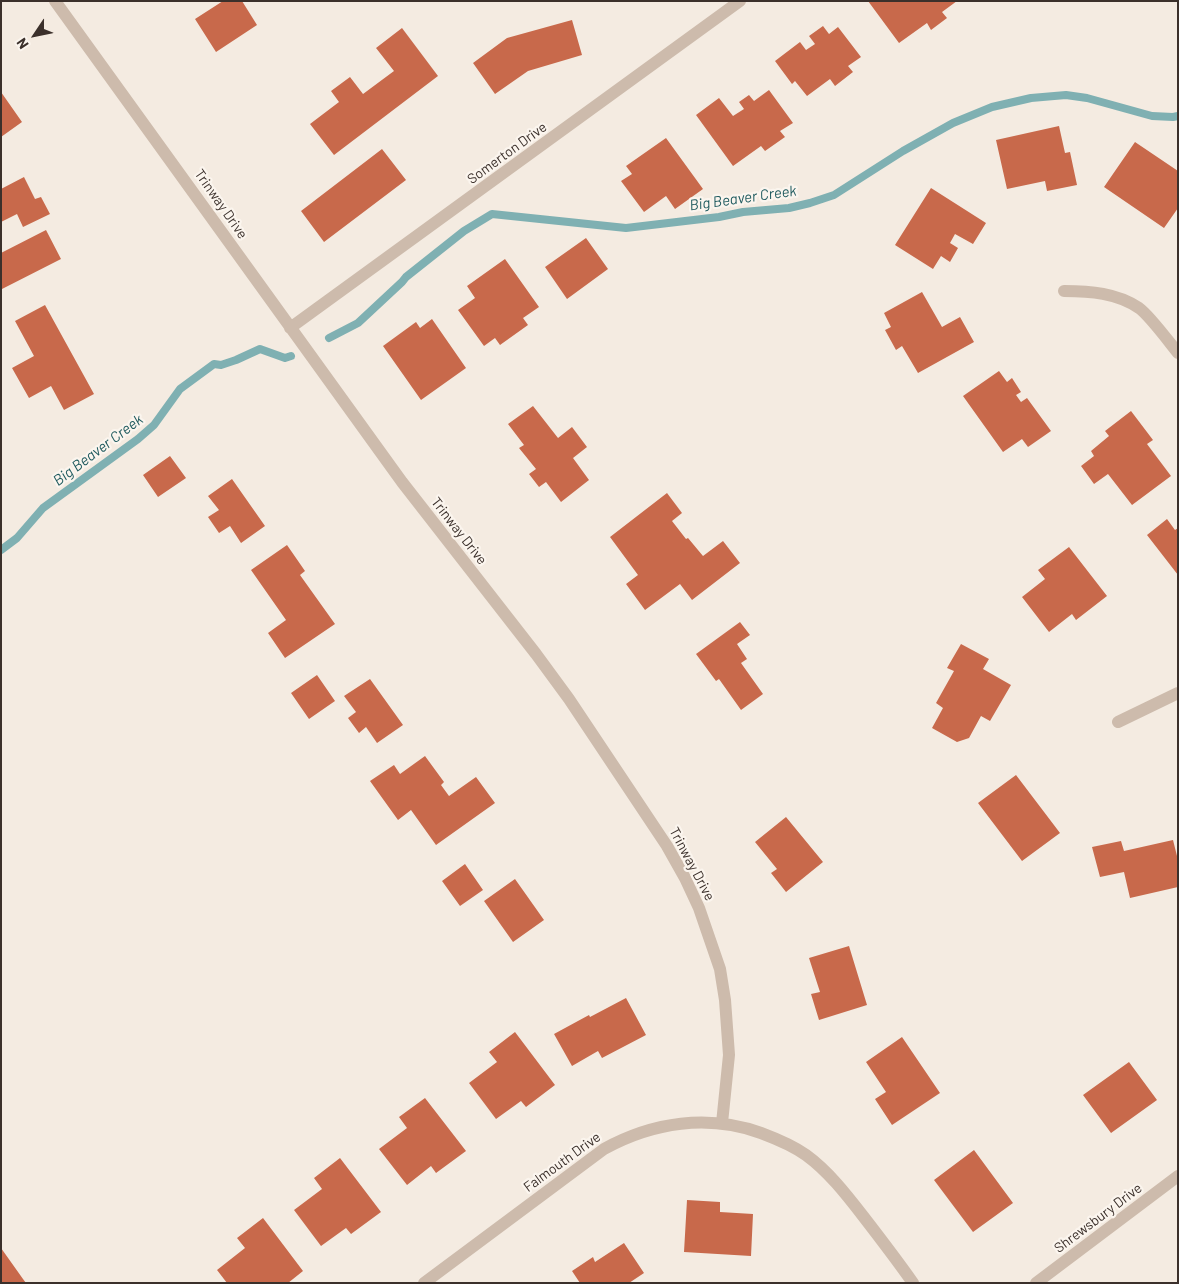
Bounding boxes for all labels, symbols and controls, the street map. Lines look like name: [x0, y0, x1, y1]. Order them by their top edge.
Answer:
north arrow: [10, 10, 60, 60]
text: N: [12, 35, 32, 52]
street label: Somerton Drive: [464, 119, 550, 187]
street label: Trinway Drive: [191, 166, 251, 242]
water label: Big Beaver Creek: [688, 182, 798, 214]
water label: Big Beaver Creek: [50, 410, 146, 490]
street label: Trinway Drive: [428, 494, 490, 568]
street label: Trinway Drive: [666, 824, 718, 904]
street label: Falmouth Drive: [520, 1128, 604, 1196]
street label: Shrewsbury Drive: [1051, 1180, 1145, 1256]

